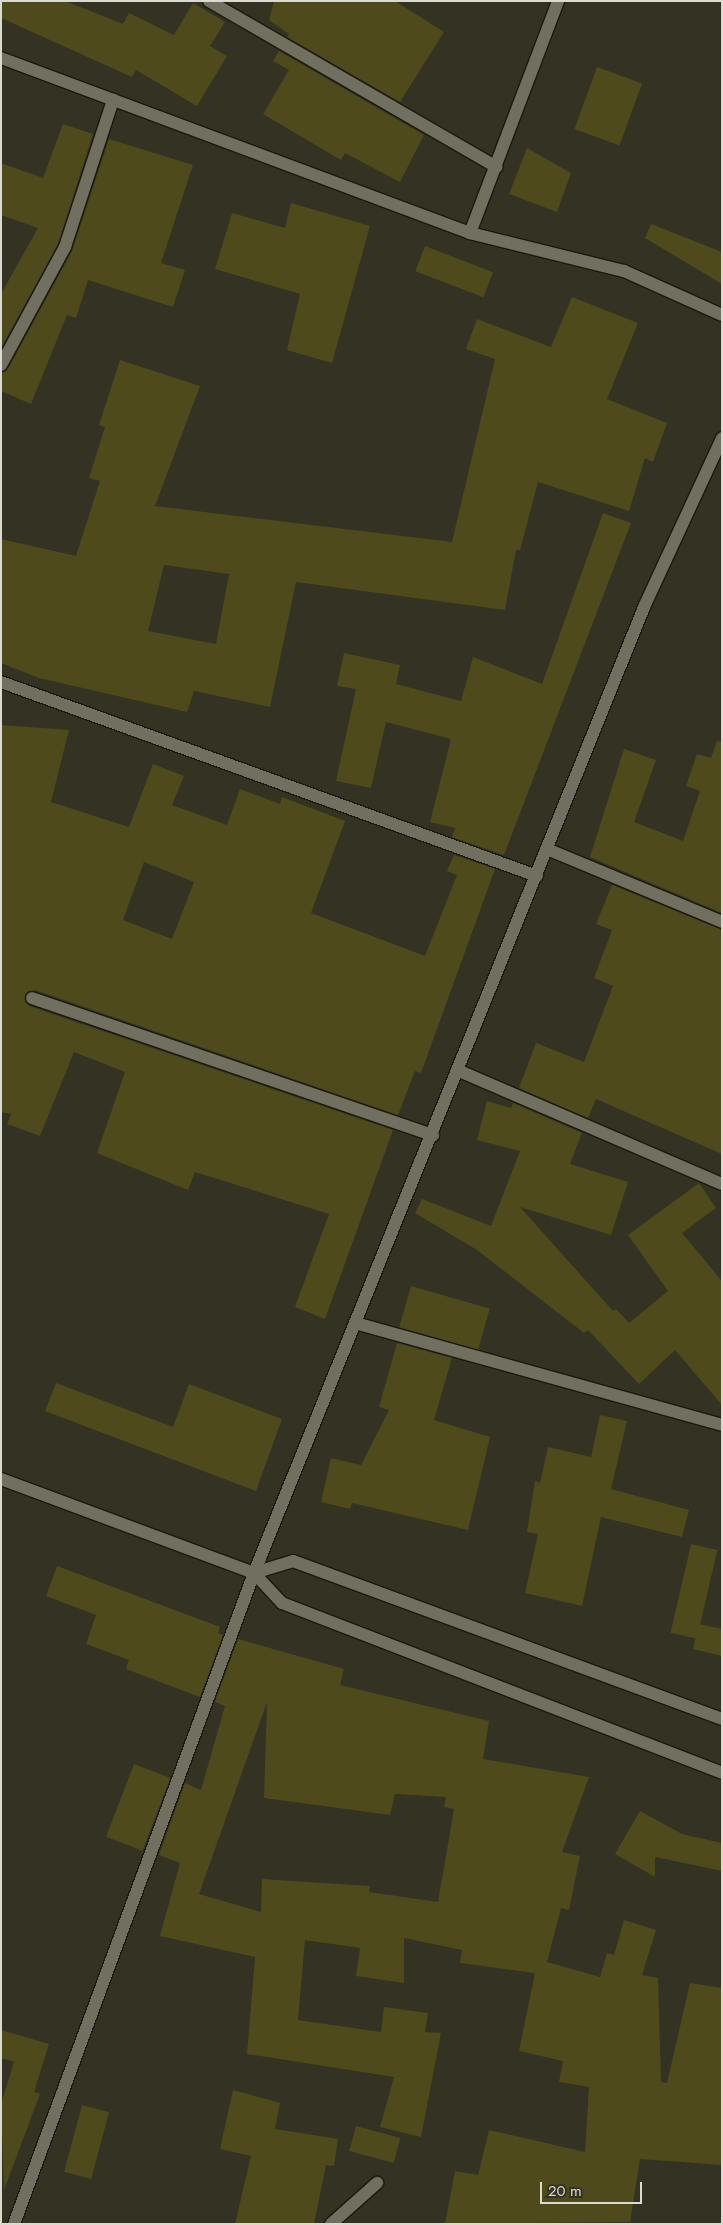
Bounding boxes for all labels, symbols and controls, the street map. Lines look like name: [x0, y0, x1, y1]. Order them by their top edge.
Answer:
scale bar: [543, 2172, 646, 2204]
text: 20 m: [548, 2180, 582, 2202]

